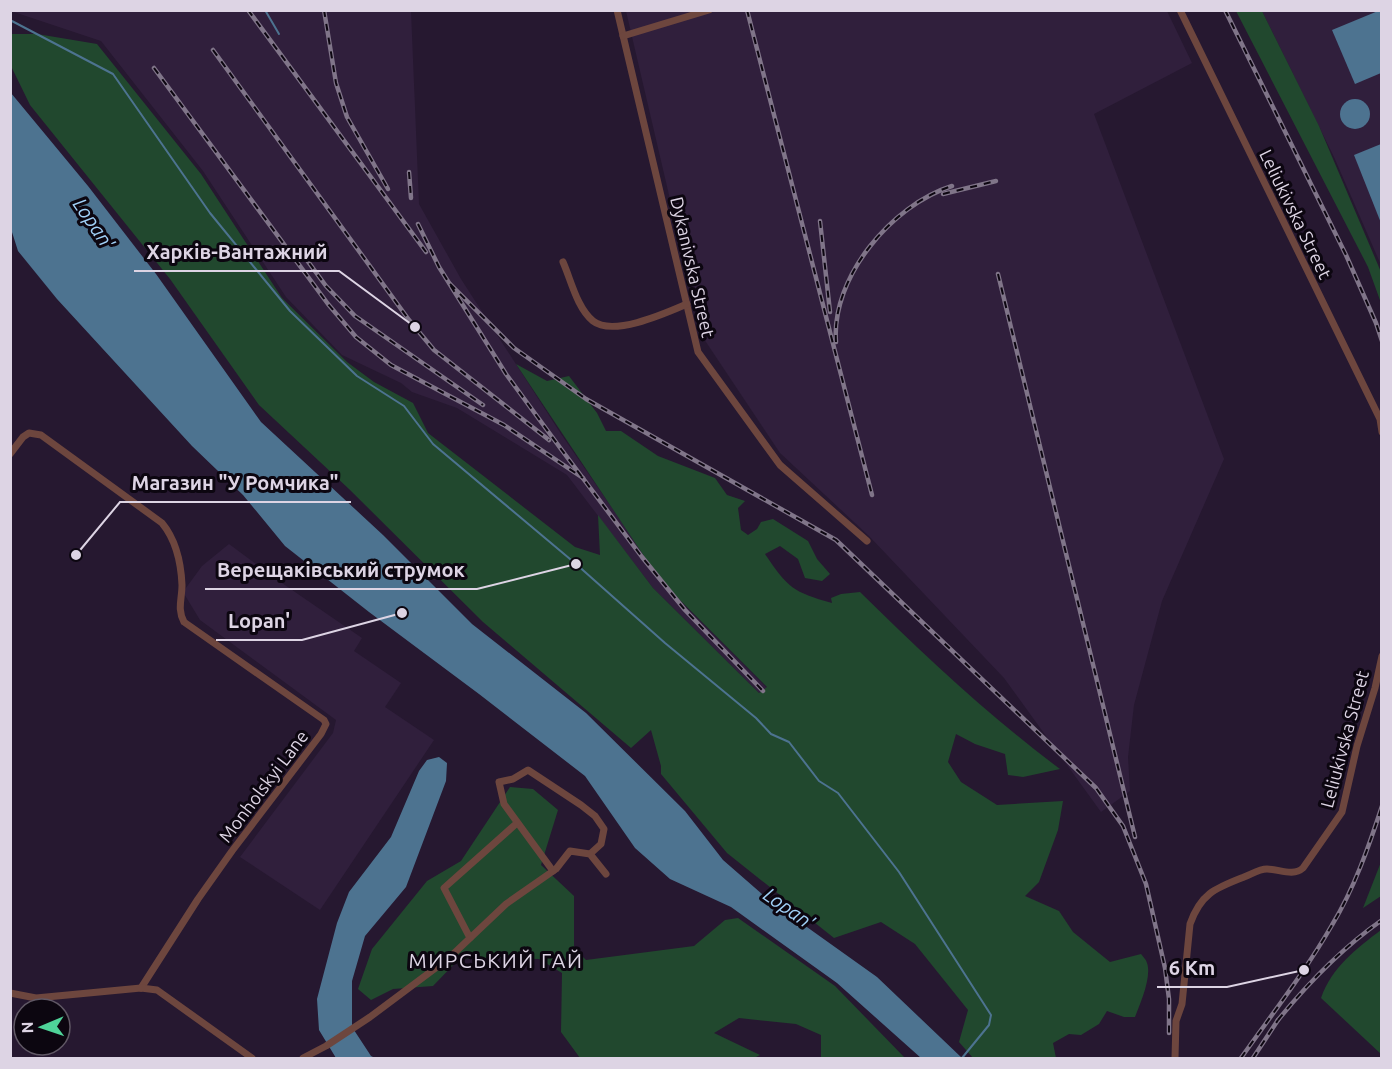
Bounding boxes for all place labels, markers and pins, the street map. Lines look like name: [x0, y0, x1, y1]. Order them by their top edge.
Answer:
callout: Харків-Вантажний: [134, 233, 339, 271]
callout: Магазин "У Ромчика": [120, 464, 351, 502]
callout: Верещаківський струмок: [205, 551, 477, 589]
callout: Lopan': [216, 602, 302, 640]
callout: 6 Km: [1157, 949, 1227, 987]

